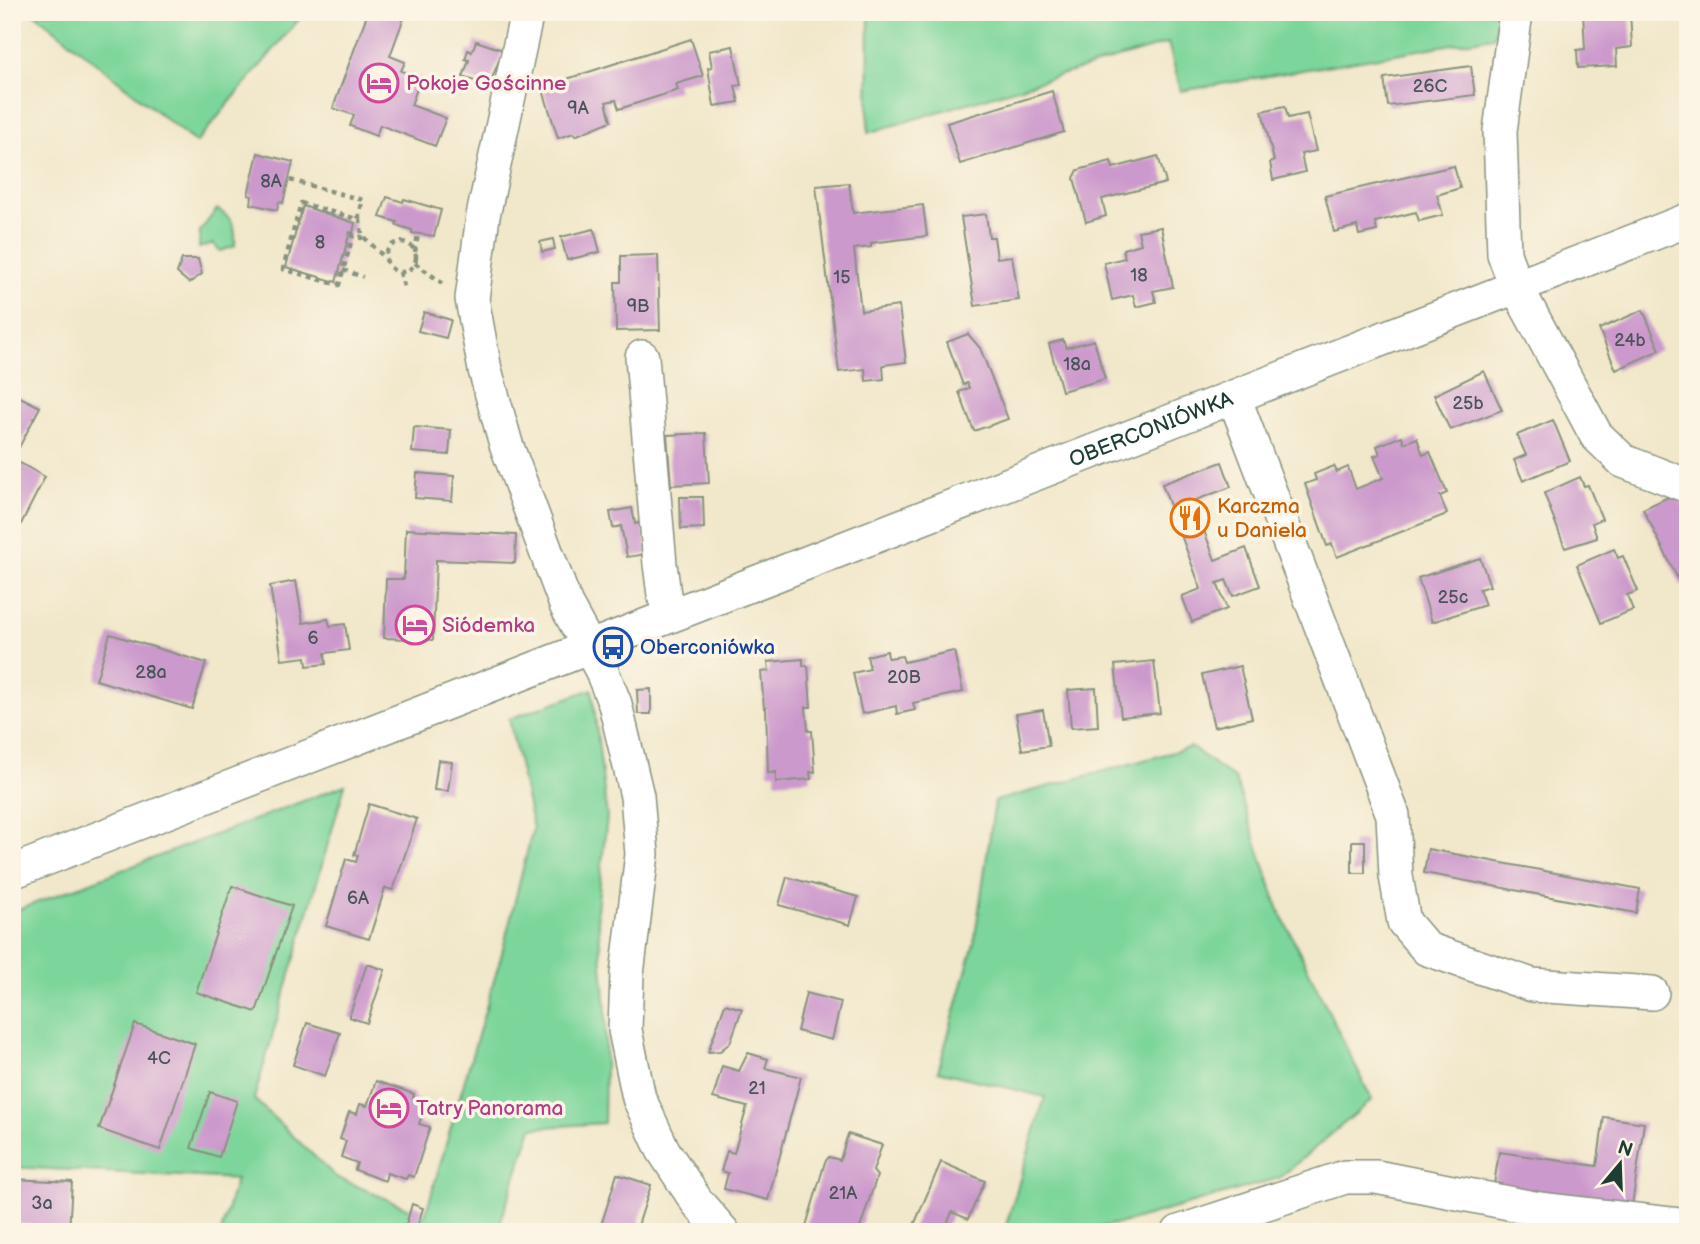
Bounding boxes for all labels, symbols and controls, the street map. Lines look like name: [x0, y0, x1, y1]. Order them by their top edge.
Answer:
hotel icon: Pokoje Gościnne: [358, 62, 400, 104]
place label: Pokoje Gościnne: [406, 71, 566, 96]
house number: 26C: [1413, 76, 1447, 97]
house number: 9A: [567, 98, 589, 119]
house number: 8A: [260, 171, 282, 192]
house number: 8: [315, 232, 325, 253]
house number: 18: [1130, 265, 1148, 286]
house number: 15: [833, 267, 851, 288]
house number: 9B: [627, 296, 649, 317]
house number: 24b: [1614, 330, 1646, 351]
house number: 18a: [1063, 354, 1091, 375]
street label: OBERCONIÓWKA: [1065, 386, 1236, 472]
house number: 25b: [1452, 393, 1484, 414]
place label: Karczma u Daniela: [1217, 494, 1307, 543]
restaurant icon: Karczma u Daniela: [1169, 497, 1211, 539]
house number: 25c: [1438, 587, 1468, 608]
hotel icon: Siódemka: [394, 604, 436, 646]
place label: Siódemka: [442, 613, 535, 638]
bus stop icon: Oberconiówka: [592, 626, 634, 668]
house number: 6: [308, 628, 319, 649]
place label: Oberconiówka: [640, 635, 775, 660]
house number: 28a: [135, 662, 167, 683]
house number: 20B: [887, 667, 921, 688]
house number: 6A: [347, 888, 369, 909]
house number: 4C: [147, 1048, 171, 1069]
house number: 21: [748, 1078, 766, 1099]
hotel icon: Tatry Panorama: [368, 1087, 410, 1129]
place label: Tatry Panorama: [416, 1096, 564, 1121]
north arrow: [1584, 1128, 1654, 1198]
text: N: [1615, 1136, 1636, 1163]
house number: 21A: [829, 1183, 857, 1204]
house number: 3a: [31, 1193, 53, 1214]

